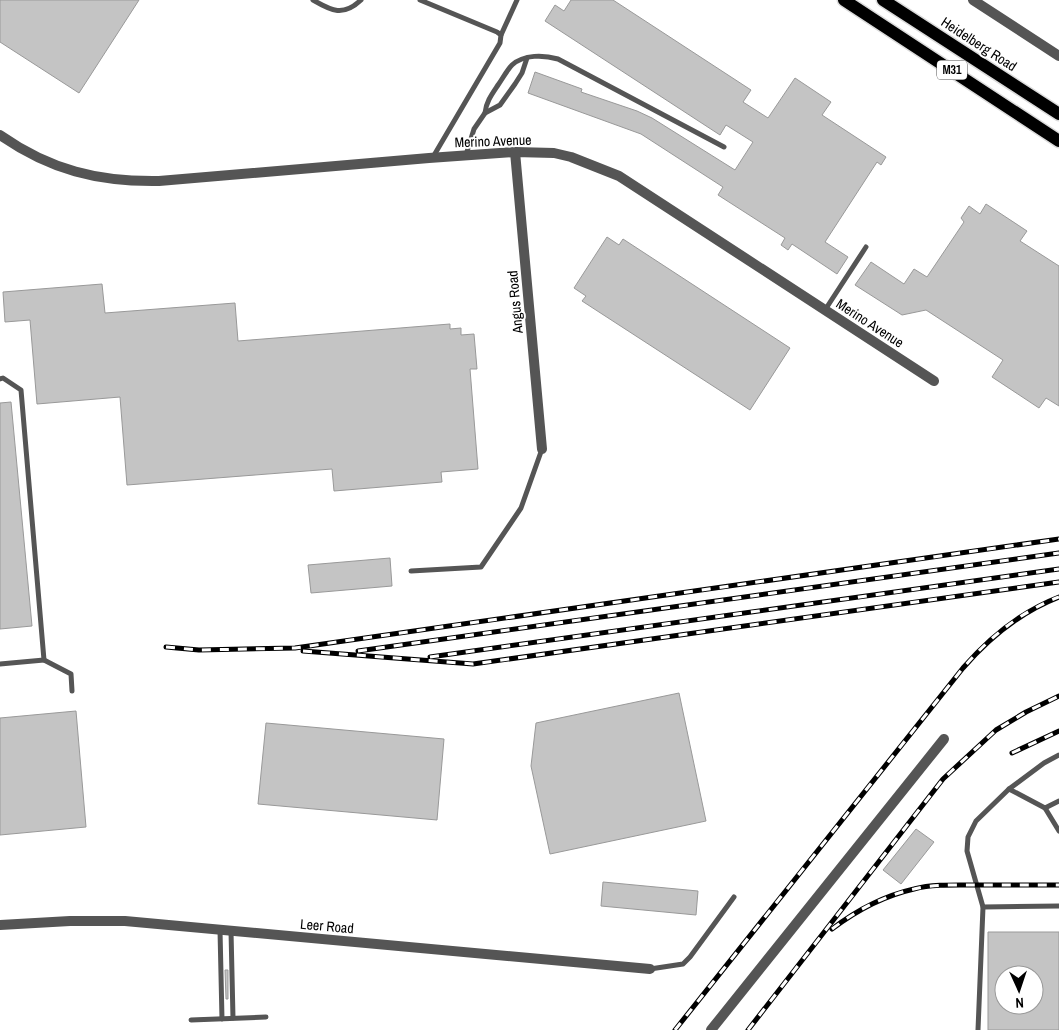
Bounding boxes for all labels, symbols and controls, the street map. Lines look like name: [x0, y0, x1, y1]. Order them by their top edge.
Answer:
street label: Heidelberg Road: [938, 13, 1020, 75]
road number: M31: [937, 60, 967, 80]
street label: Merino Avenue: [454, 131, 532, 151]
street label: Angus Road: [503, 270, 527, 335]
street label: Merino Avenue: [833, 294, 907, 352]
street label: Leer Road: [300, 915, 354, 937]
north arrow: [994, 965, 1044, 1015]
text: N: [1015, 994, 1024, 1012]

